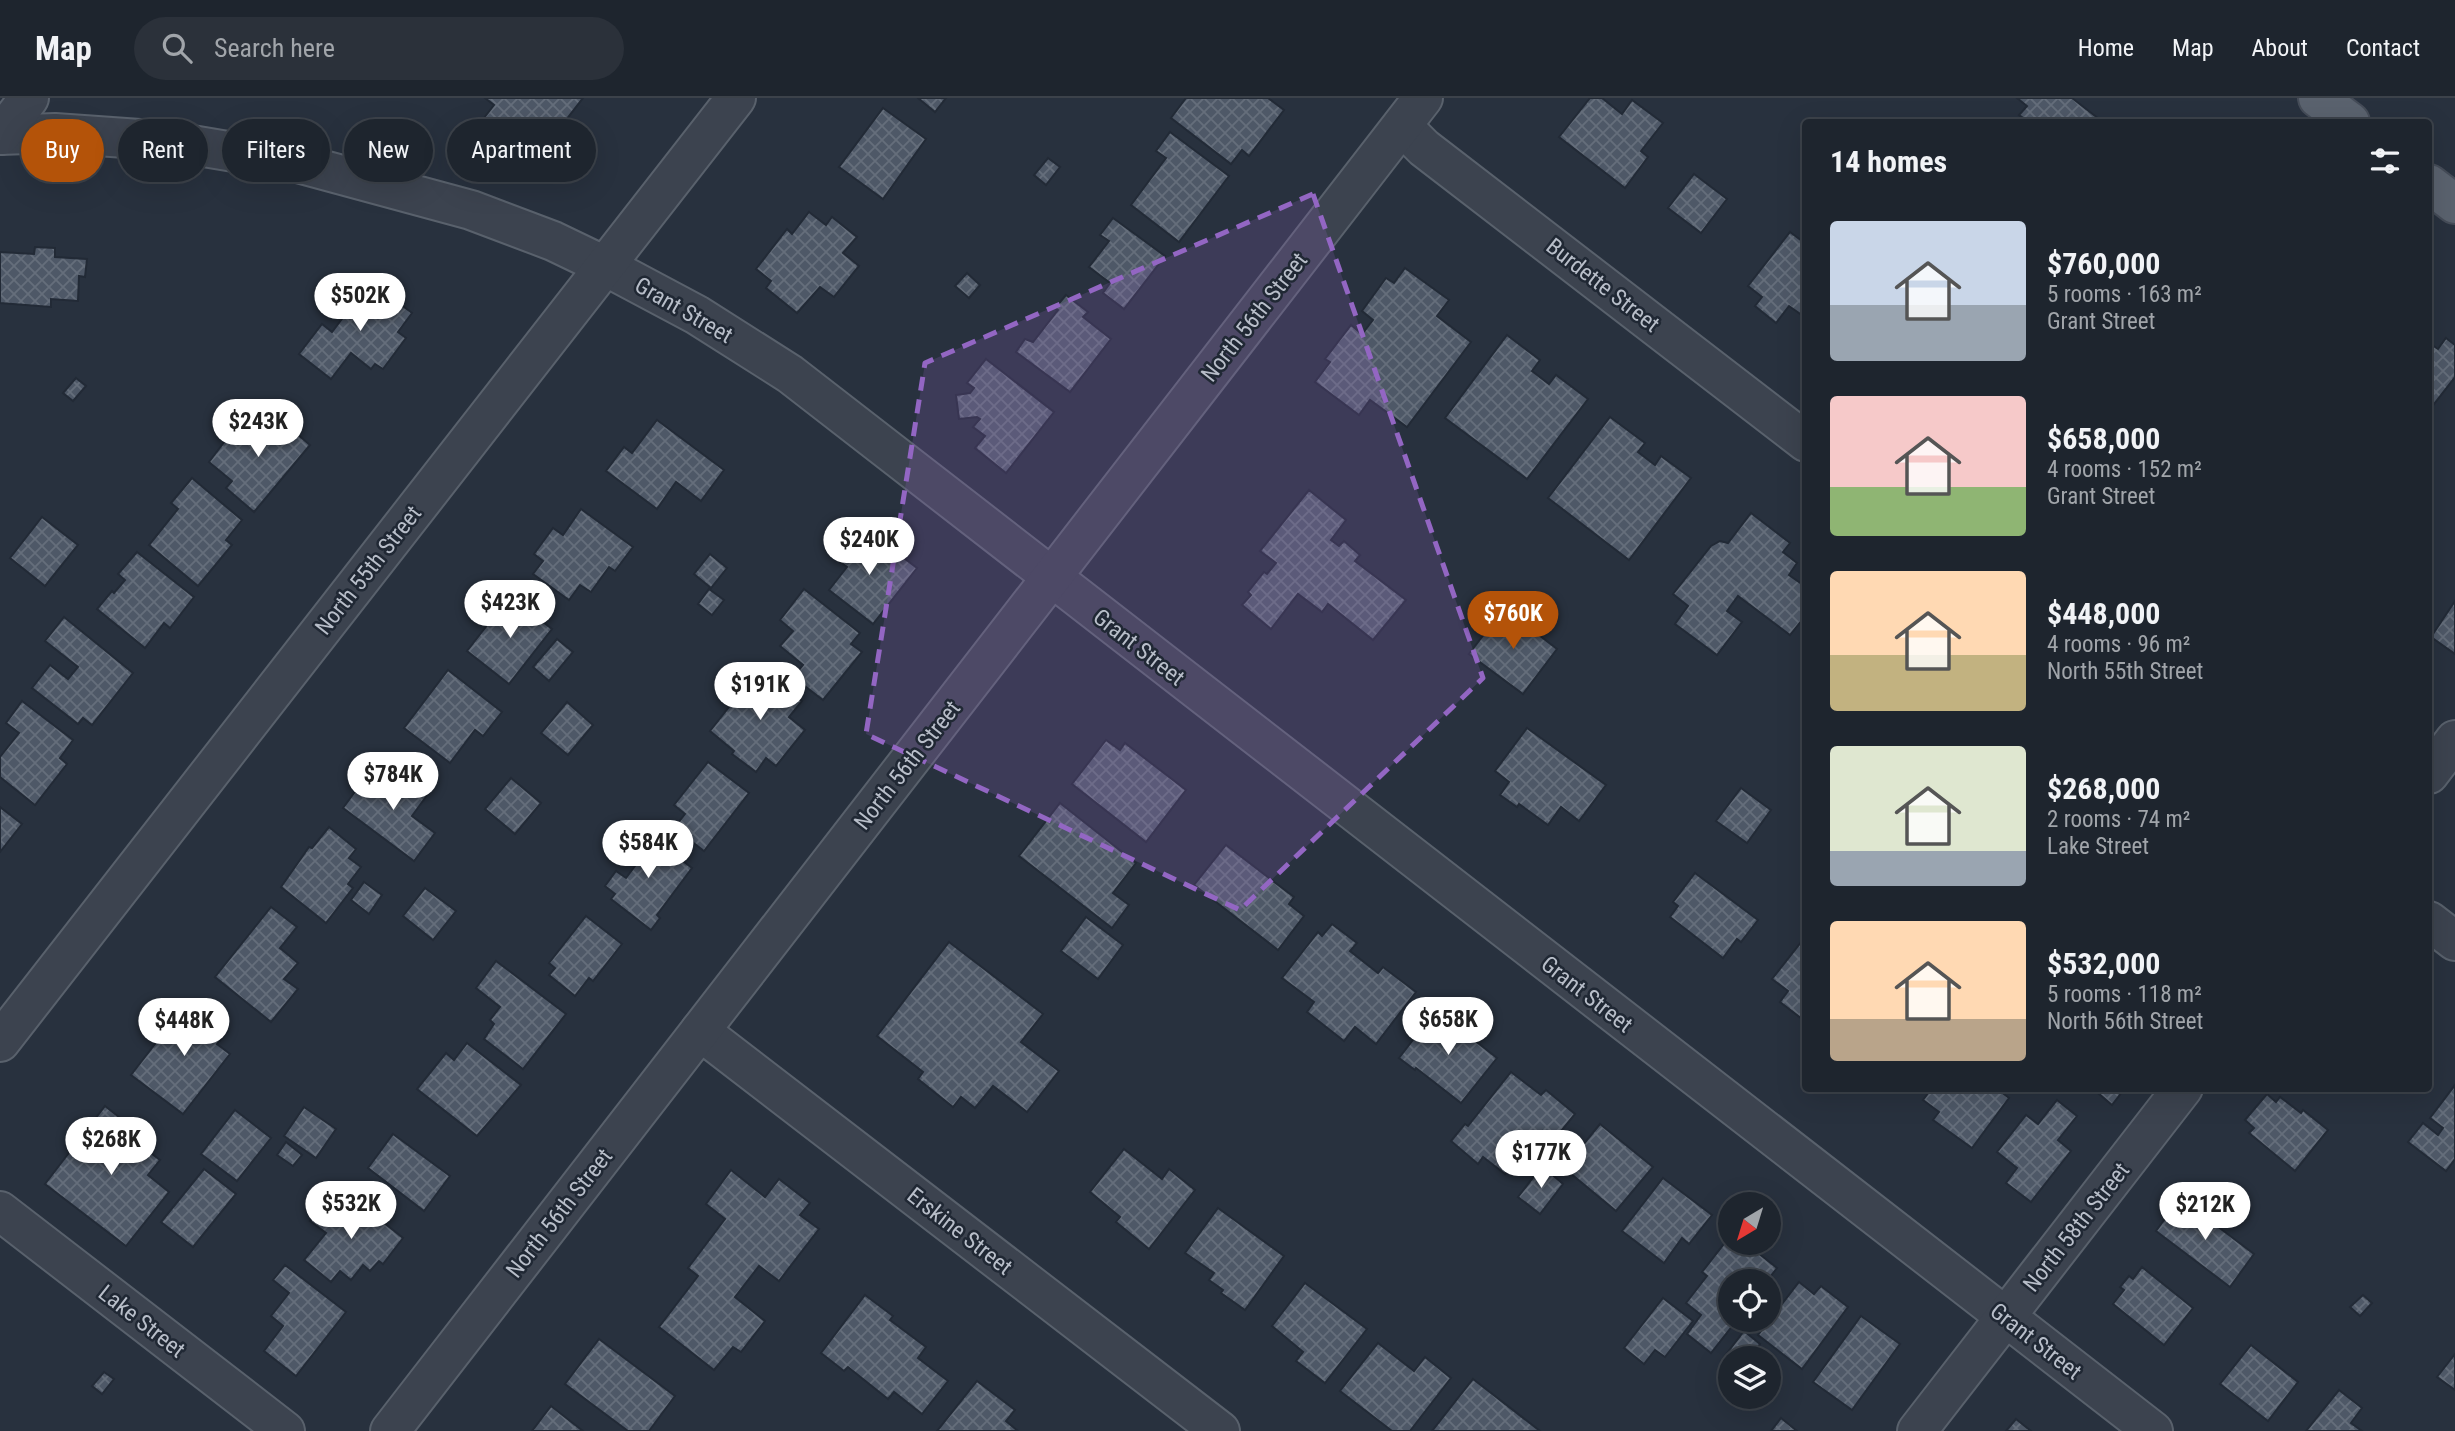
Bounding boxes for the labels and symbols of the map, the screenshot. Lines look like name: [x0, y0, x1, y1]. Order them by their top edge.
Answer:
street label: Burdette Street: [1541, 233, 1665, 338]
street label: North 56th Street: [1196, 247, 1313, 387]
street label: Grant Street: [630, 272, 737, 349]
pin: $502K: [311, 274, 409, 333]
pin: $243K: [209, 400, 307, 459]
street label: North 55th Street: [310, 500, 427, 640]
pin: $240K: [820, 518, 918, 577]
pin: $423K: [461, 580, 559, 640]
pin: $760K: [1464, 592, 1562, 651]
street label: Grant Street: [1088, 603, 1190, 691]
pin: $191K: [711, 662, 809, 722]
street label: North 56th Street: [849, 695, 966, 835]
pin: $784K: [344, 752, 442, 812]
pin: $584K: [599, 820, 697, 880]
street label: Grant Street: [1536, 950, 1638, 1038]
pin: $448K: [135, 998, 233, 1058]
pin: $658K: [1399, 998, 1497, 1057]
pin: $268K: [62, 1118, 160, 1177]
pin: $177K: [1492, 1130, 1590, 1190]
street label: North 56th Street: [501, 1143, 618, 1283]
street label: North 58th Street: [2018, 1157, 2135, 1297]
pin: $532K: [302, 1182, 400, 1241]
street label: Erskine Street: [902, 1182, 1018, 1281]
pin: $212K: [2156, 1182, 2254, 1242]
north arrow: [1718, 1192, 1782, 1255]
street label: Lake Street: [93, 1279, 190, 1363]
street label: Grant Street: [1985, 1297, 2087, 1385]

